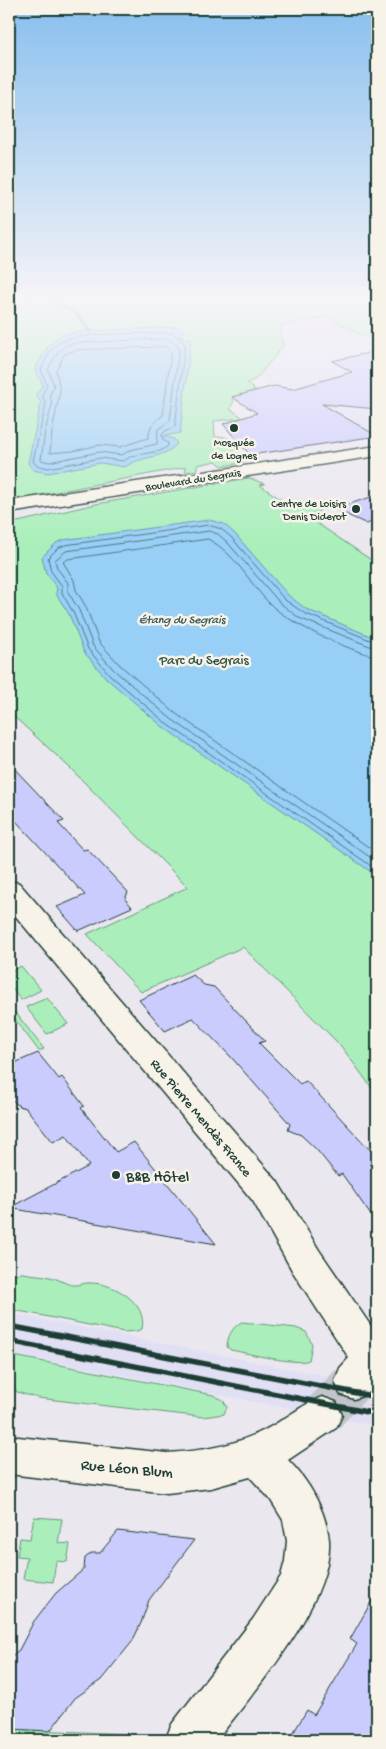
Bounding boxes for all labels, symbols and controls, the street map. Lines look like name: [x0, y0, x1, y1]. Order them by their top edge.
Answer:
marker: Mosquée de Lognes: [228, 422, 240, 434]
place label: Mosquée de Lognes: [211, 438, 258, 463]
street label: Boulevard du Segrais: [144, 467, 243, 495]
place label: Centre de Loisirs Denis Diderot: [271, 499, 348, 524]
marker: Centre de Loisirs Denis Diderot: [350, 503, 362, 515]
water label: Étang du Segrais: [139, 614, 227, 628]
park label: Parc du Segrais: [158, 653, 249, 670]
street label: Rue Pierre Mendès France: [146, 1056, 255, 1182]
marker: B&B Hôtel: [110, 1169, 122, 1181]
place label: B&B Hôtel: [125, 1169, 189, 1188]
street label: Rue Léon Blum: [80, 1457, 174, 1484]

